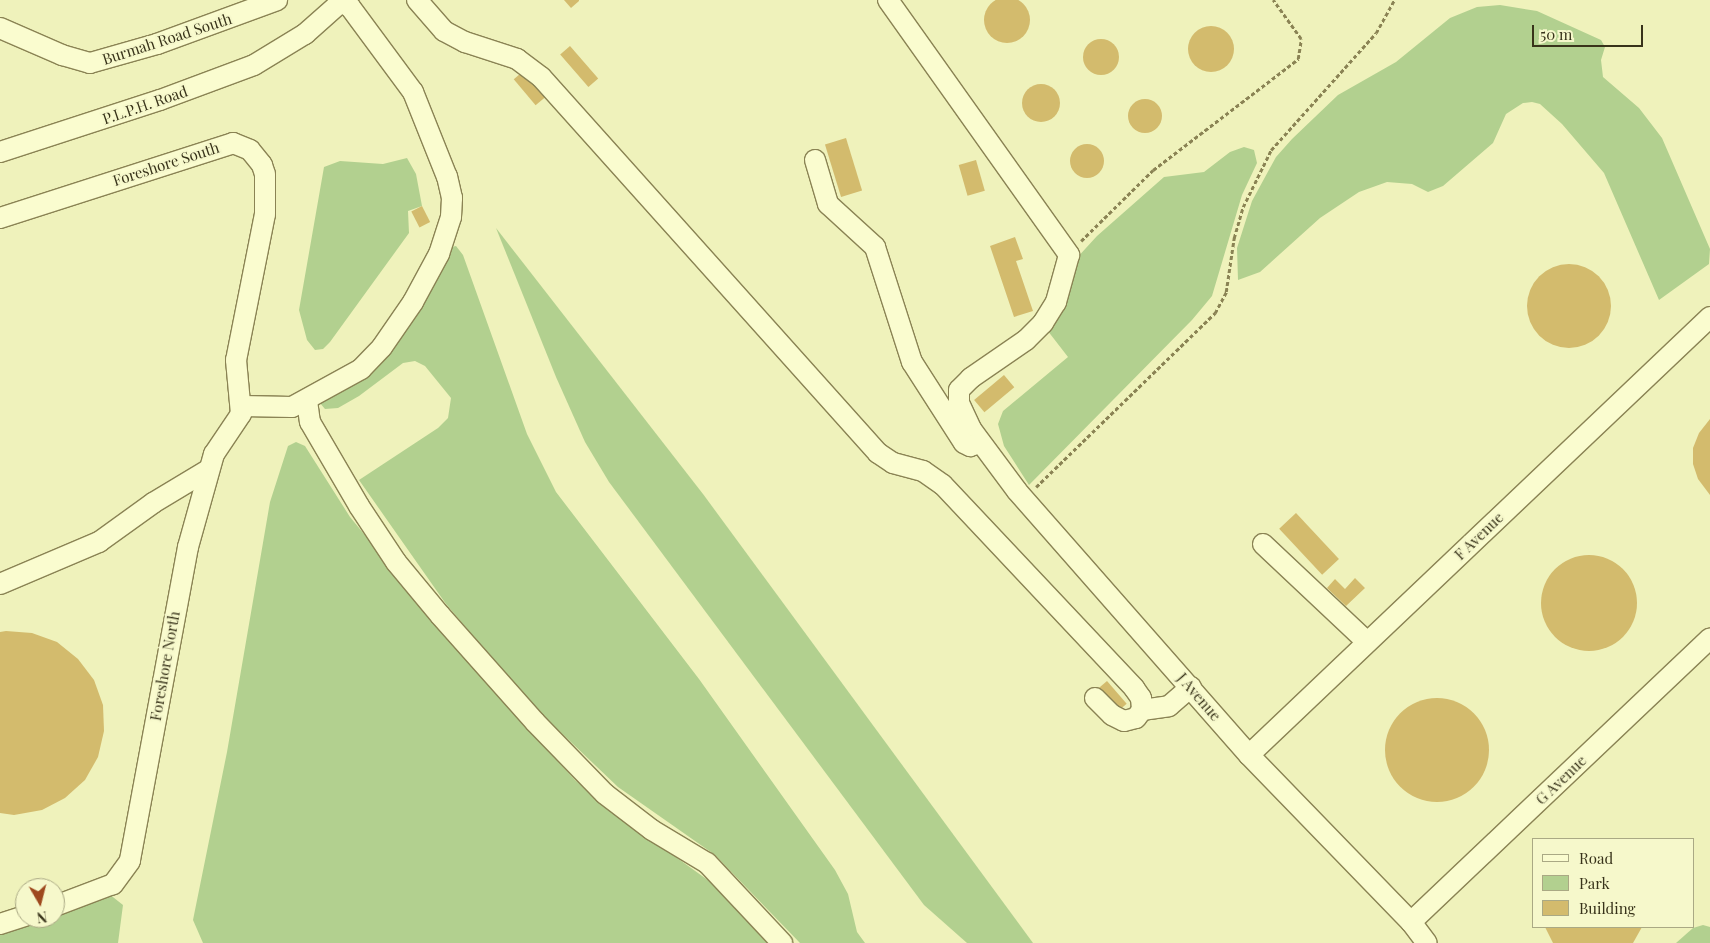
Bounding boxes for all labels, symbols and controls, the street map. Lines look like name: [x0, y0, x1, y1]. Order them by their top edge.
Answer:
street label: Burmah Road South: [100, 10, 234, 68]
scale bar: [1535, 15, 1646, 47]
text: 50 m: [1540, 24, 1572, 44]
street label: P.L.P.H. Road: [100, 82, 190, 128]
street label: Foreshore South: [110, 138, 222, 190]
street label: F Avenue: [1451, 508, 1507, 564]
street label: Foreshore North: [146, 610, 184, 722]
street label: J Avenue: [1173, 669, 1225, 725]
street label: G Avenue: [1532, 751, 1590, 809]
legend: [1532, 838, 1695, 928]
text: Road: [1579, 848, 1613, 868]
text: Park: [1579, 873, 1610, 893]
north arrow: [15, 878, 65, 928]
text: Building: [1579, 898, 1635, 918]
text: N: [36, 907, 48, 927]

